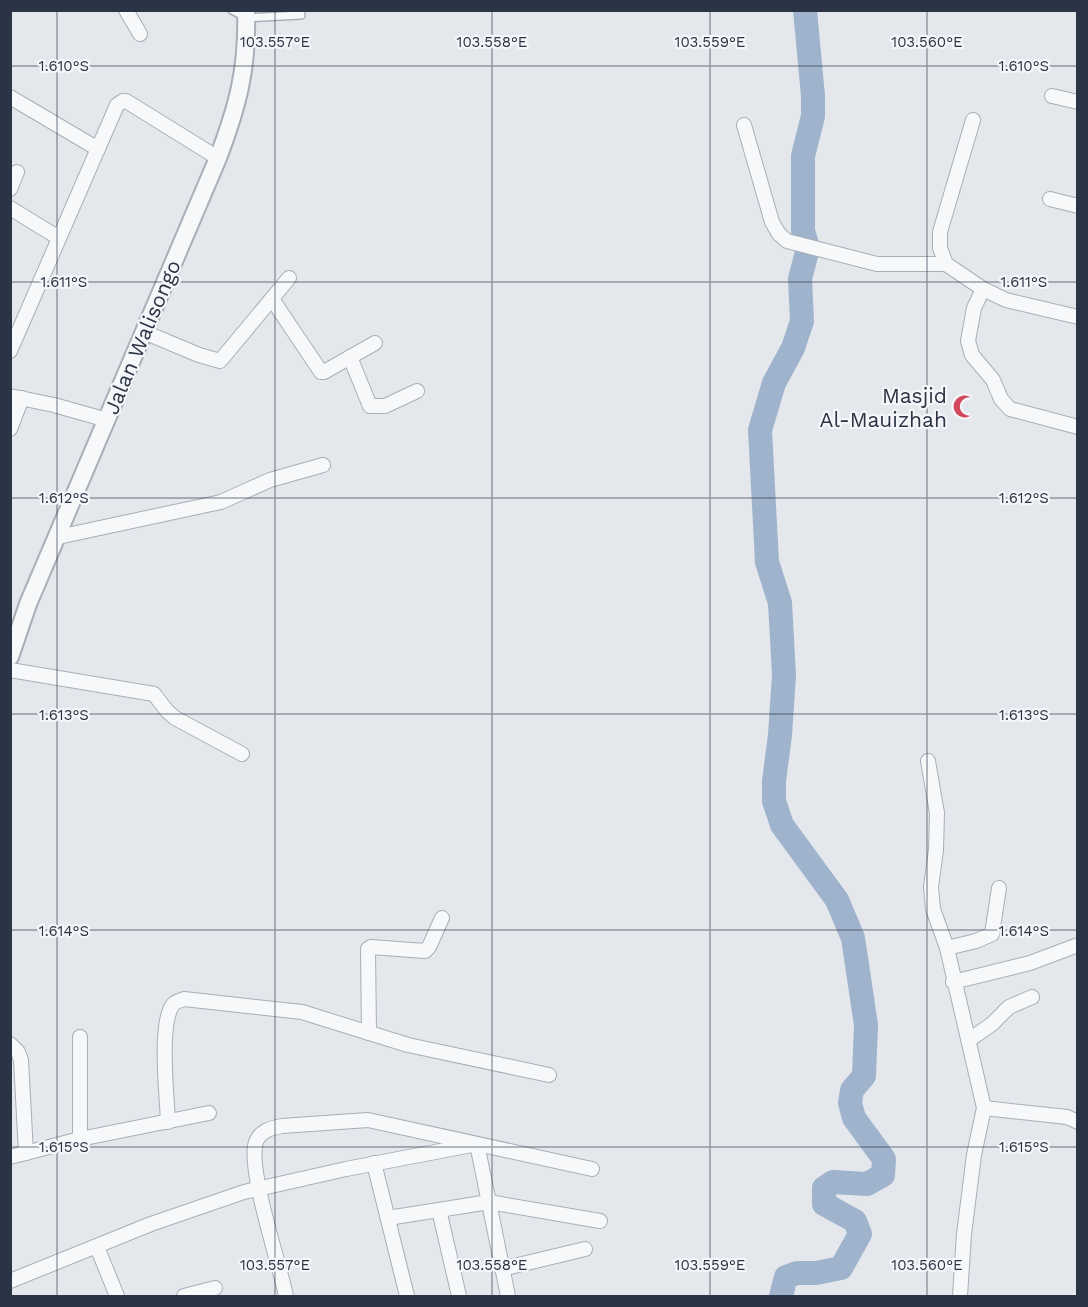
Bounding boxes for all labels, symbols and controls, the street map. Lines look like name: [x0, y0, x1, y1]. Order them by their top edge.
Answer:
text: 103.557°E: [240, 33, 310, 51]
text: 103.558°E: [457, 33, 527, 51]
text: 103.559°E: [675, 33, 745, 51]
text: 103.560°E: [891, 33, 963, 51]
text: 1.610°S: [39, 57, 89, 75]
text: 1.610°S: [999, 57, 1049, 75]
street label: Jalan Walisongo: [98, 256, 186, 418]
text: 1.611°S: [41, 273, 87, 291]
text: 1.611°S: [1001, 273, 1047, 291]
place label: Masjid Al-Mauizhah: [820, 383, 947, 432]
mosque icon: Masjid Al-Mauizhah: [952, 394, 978, 420]
text: 1.612°S: [39, 489, 89, 507]
text: 1.612°S: [999, 489, 1049, 507]
text: 1.613°S: [39, 706, 89, 724]
text: 1.613°S: [999, 706, 1049, 724]
text: 1.614°S: [39, 922, 89, 940]
text: 1.614°S: [999, 922, 1049, 940]
text: 1.615°S: [39, 1138, 89, 1156]
text: 1.615°S: [999, 1138, 1049, 1156]
text: 103.557°E: [240, 1256, 310, 1274]
text: 103.558°E: [457, 1256, 527, 1274]
text: 103.559°E: [675, 1256, 745, 1274]
text: 103.560°E: [891, 1256, 963, 1274]

